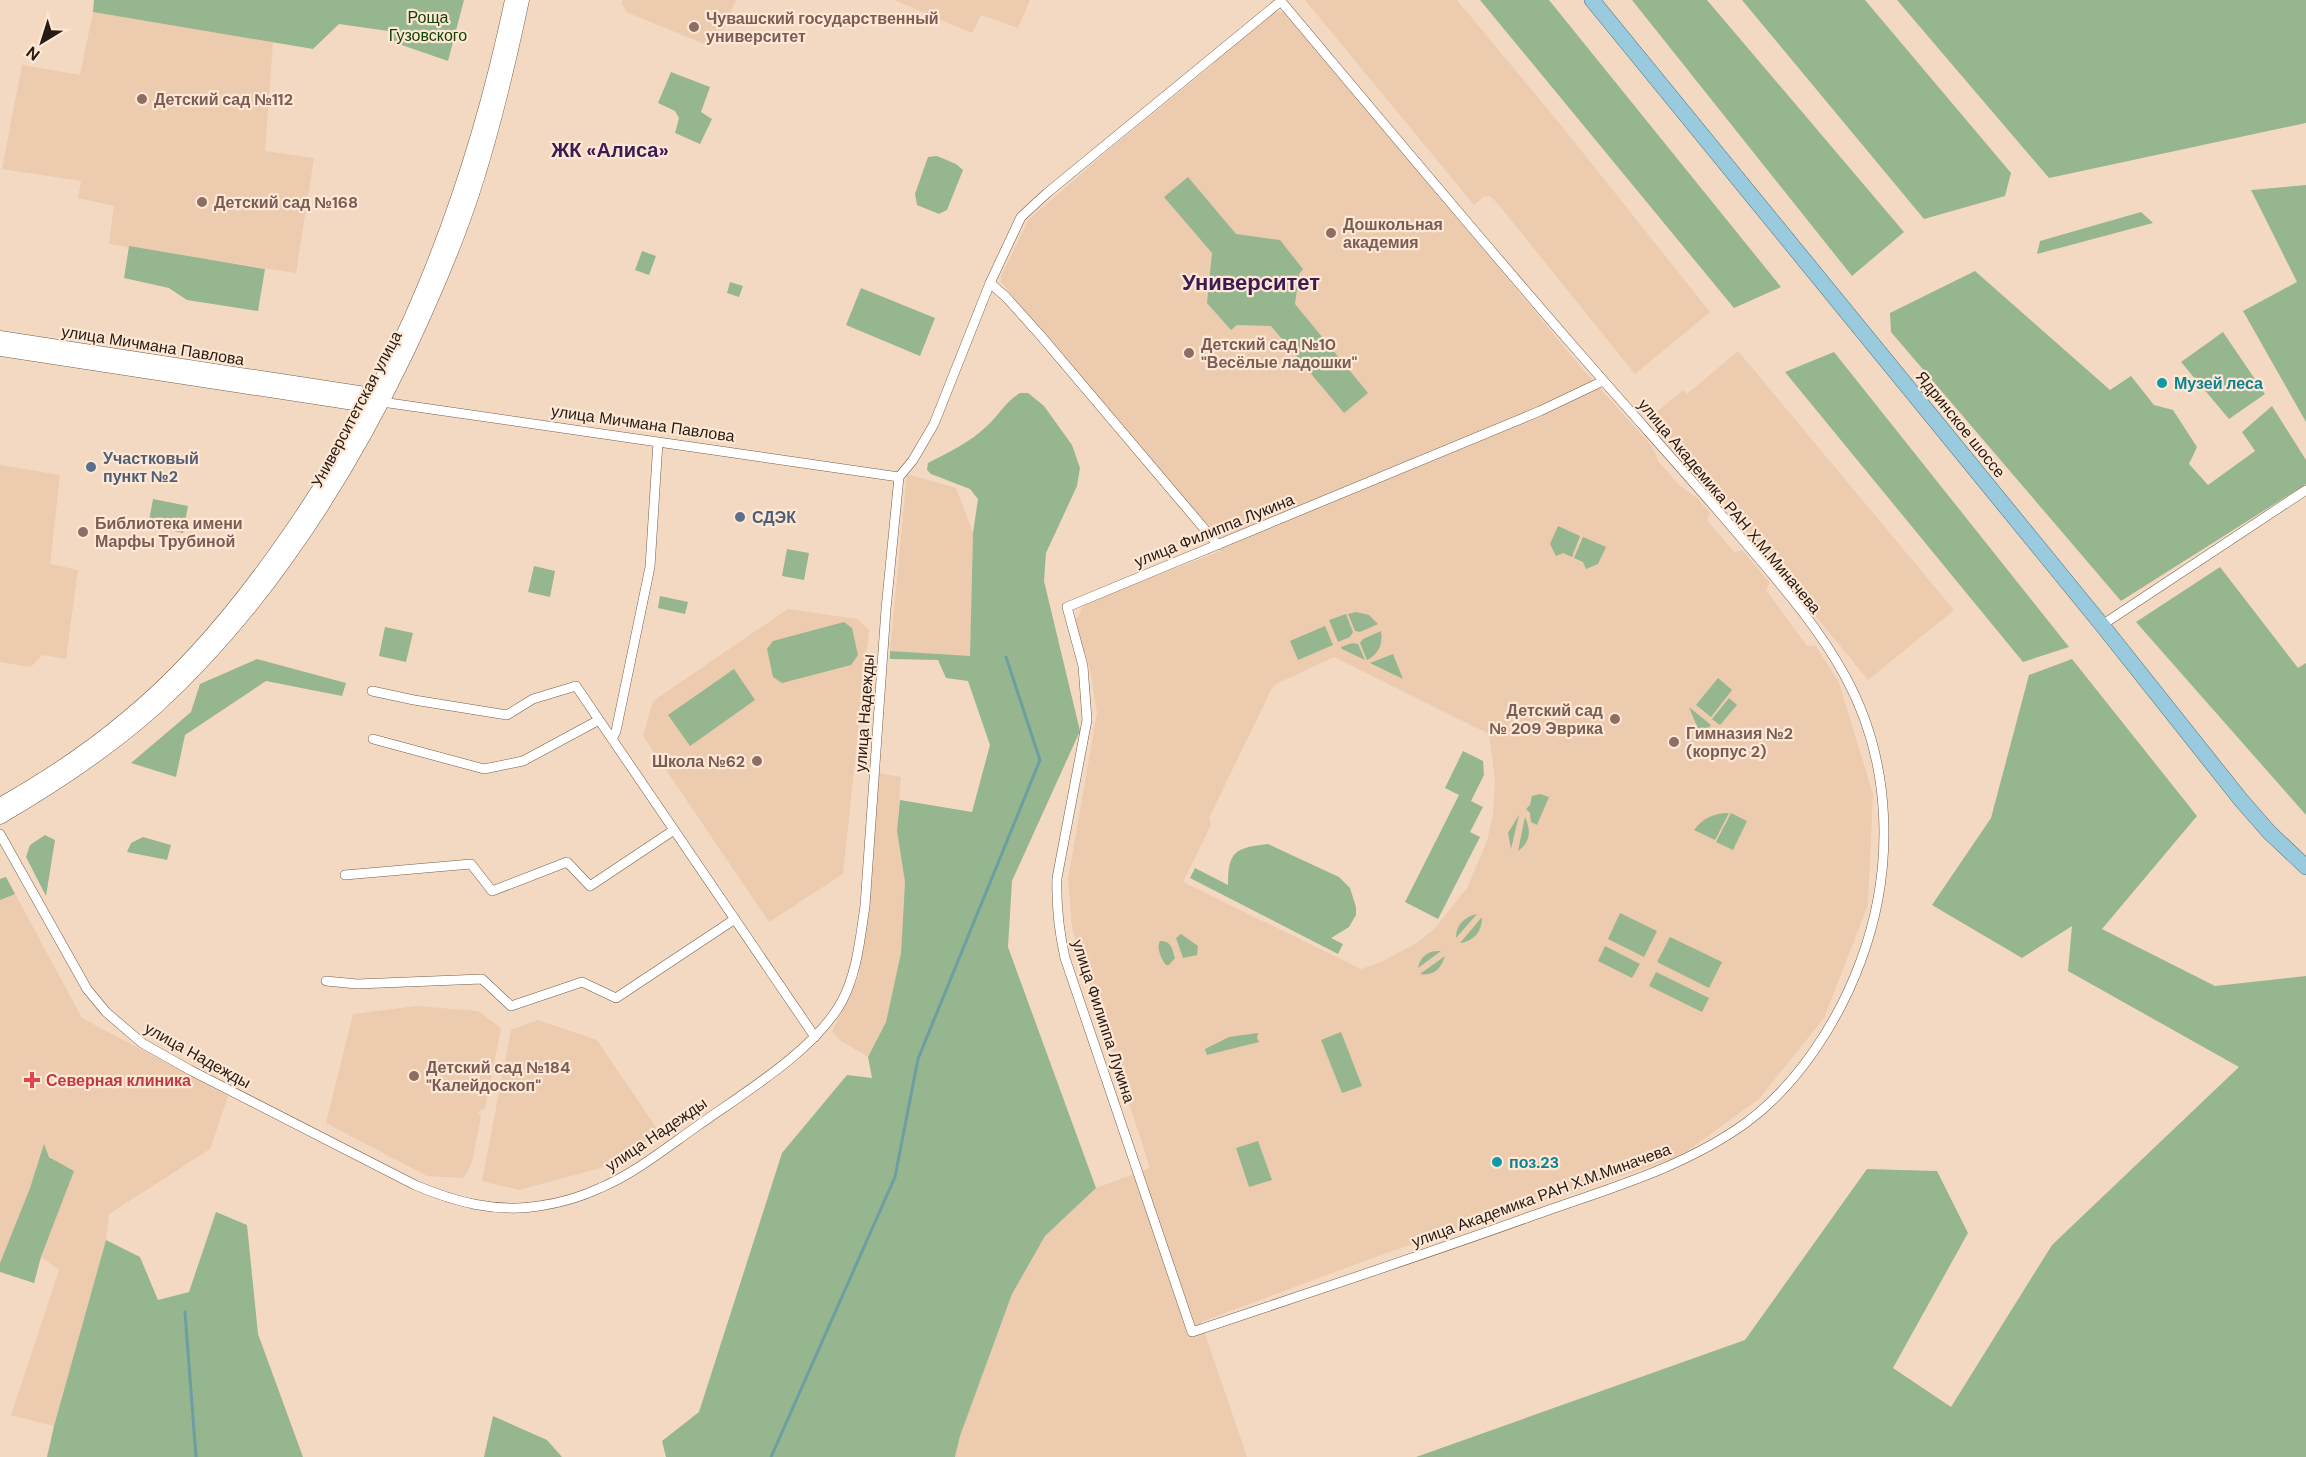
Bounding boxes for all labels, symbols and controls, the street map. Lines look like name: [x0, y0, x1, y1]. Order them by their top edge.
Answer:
park label: Роща Гузовского: [389, 7, 467, 46]
place label: Чувашский государственный университет: [706, 8, 939, 47]
north arrow: [12, 12, 72, 72]
marker: Чувашский государственный университет: [687, 20, 701, 34]
text: N: [22, 42, 44, 65]
place label: Детский сад №112: [154, 89, 293, 110]
marker: Детский сад №112: [135, 92, 149, 106]
district label: ЖК «Алиса»: [550, 137, 669, 163]
place label: Детский сад №168: [214, 192, 358, 213]
marker: Детский сад №168: [195, 195, 209, 209]
place label: Дошкольная академия: [1343, 214, 1443, 253]
marker: Дошкольная академия: [1324, 226, 1338, 240]
district label: Университет: [1182, 268, 1320, 297]
street label: улица Мичмана Павлова: [60, 321, 246, 370]
street label: Университетская улица: [306, 327, 407, 491]
place label: Детский сад №10 "Весёлые ладошки": [1201, 334, 1358, 373]
marker: Детский сад №10 "Весёлые ладошки": [1182, 346, 1196, 360]
street label: Ядринское шоссе: [1911, 367, 2010, 482]
place label: Музей леса: [2174, 373, 2263, 394]
marker: Музей леса: [2155, 376, 2169, 390]
street label: улица Академика РАН Х.М.Миначева: [1633, 394, 1826, 618]
street label: улица Мичмана Павлова: [550, 400, 736, 447]
place label: Участковый пункт №2: [103, 448, 199, 487]
marker: Участковый пункт №2: [84, 460, 98, 474]
street label: улица Филиппа Лукина: [1131, 489, 1297, 572]
place label: СДЭК: [752, 507, 796, 528]
marker: СДЭК: [733, 510, 747, 524]
place label: Библиотека имени Марфы Трубиной: [95, 513, 243, 552]
marker: Библиотека имени Марфы Трубиной: [76, 525, 90, 539]
street label: улица Надежды: [850, 653, 879, 773]
place label: Детский сад № 209 Эврика: [1489, 700, 1603, 739]
marker: Детский сад № 209 Эврика: [1608, 712, 1622, 726]
place label: Гимназия №2 (корпус 2): [1686, 723, 1793, 762]
marker: Гимназия №2 (корпус 2): [1667, 735, 1681, 749]
place label: Школа №62: [652, 751, 745, 772]
marker: Школа №62: [750, 754, 764, 768]
street label: улица Филиппа Лукина: [1067, 937, 1140, 1106]
street label: улица Надежды: [141, 1018, 255, 1093]
place label: Детский сад №184 "Калейдоскоп": [426, 1057, 570, 1096]
marker: Детский сад №184 "Калейдоскоп": [407, 1069, 421, 1083]
place label: Северная клиника: [46, 1070, 191, 1091]
marker: Северная клиника: [23, 1071, 41, 1089]
street label: улица Надежды: [601, 1093, 711, 1176]
street label: улица Академика РАН Х.М.Миначева: [1409, 1139, 1674, 1252]
place label: поз.23: [1509, 1152, 1559, 1173]
marker: поз.23: [1490, 1155, 1504, 1169]

